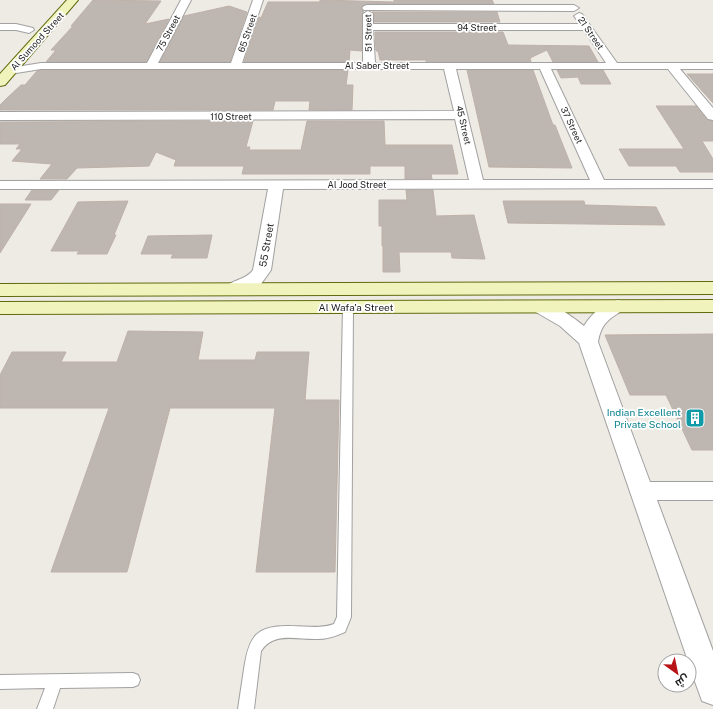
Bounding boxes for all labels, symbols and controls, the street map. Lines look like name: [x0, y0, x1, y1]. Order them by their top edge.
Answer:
street label: Al Sumood Street: [8, 9, 66, 72]
street label: 75 Street: [154, 12, 182, 53]
street label: 65 Street: [235, 12, 259, 54]
street label: 51 Street: [362, 13, 374, 52]
street label: 21 Street: [576, 14, 607, 52]
street label: 94 Street: [457, 22, 497, 33]
street label: Al Saber Street: [345, 60, 410, 71]
street label: 45 Street: [454, 104, 474, 146]
street label: 37 Street: [559, 105, 586, 146]
street label: 110 Street: [210, 111, 252, 122]
street label: Al Jood Street: [328, 179, 387, 190]
street label: 55 Street: [256, 222, 276, 268]
street label: Al Wafa'a Street: [319, 301, 394, 313]
place label: Indian Excellent Private School: [607, 406, 681, 430]
building icon: Indian Excellent Private School: [684, 407, 706, 429]
north arrow: [657, 653, 697, 693]
text: ش: [673, 672, 692, 690]

